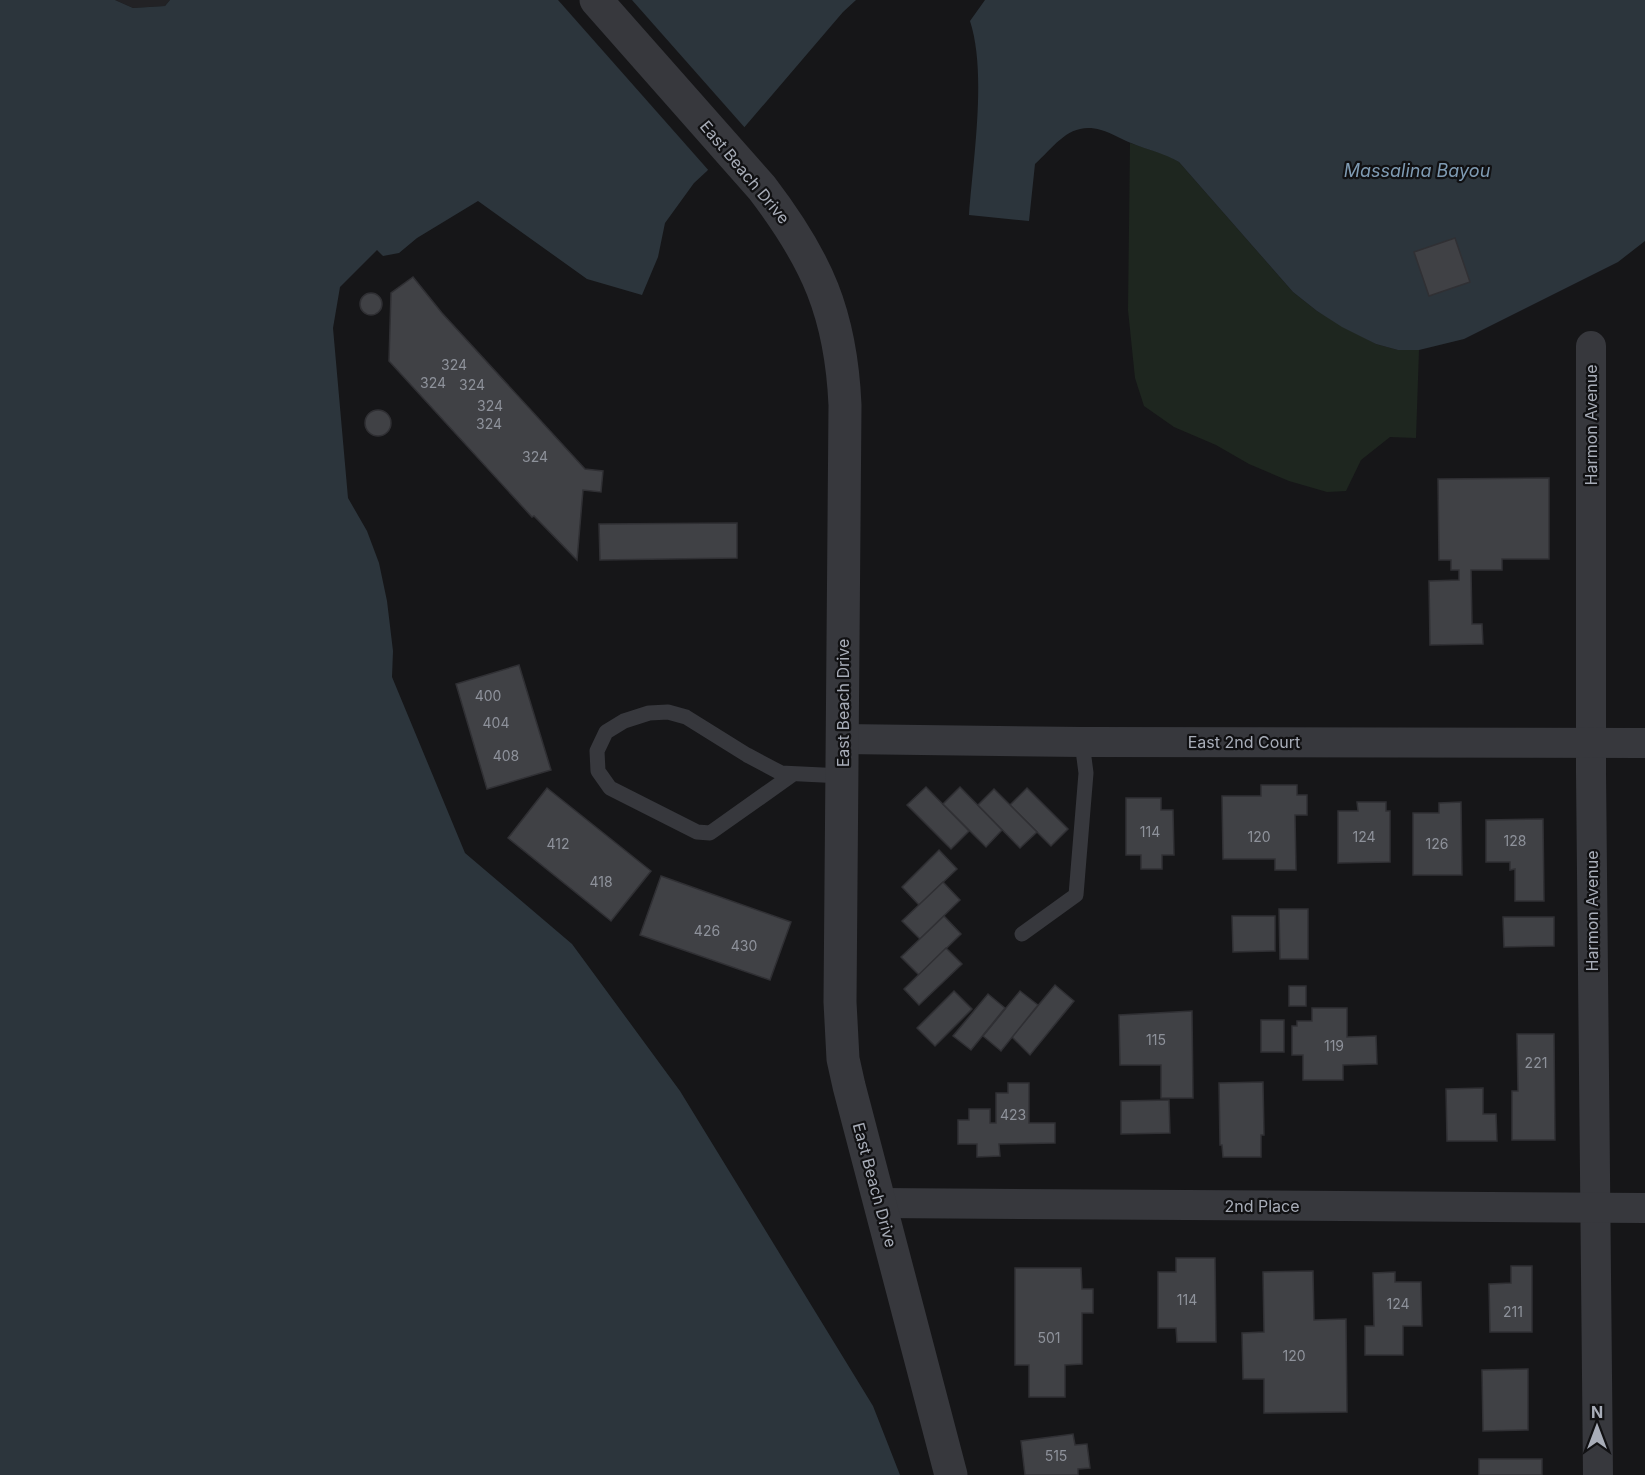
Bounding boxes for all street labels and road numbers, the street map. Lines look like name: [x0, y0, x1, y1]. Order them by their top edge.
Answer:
street label: East Beach Drive: [696, 116, 794, 228]
street label: Harmon Avenue: [1581, 365, 1601, 485]
street label: East Beach Drive: [833, 639, 853, 767]
street label: East 2nd Court: [1188, 732, 1300, 752]
street label: Harmon Avenue: [1582, 851, 1602, 971]
street label: East Beach Drive: [849, 1120, 901, 1250]
street label: 2nd Place: [1224, 1196, 1300, 1216]

